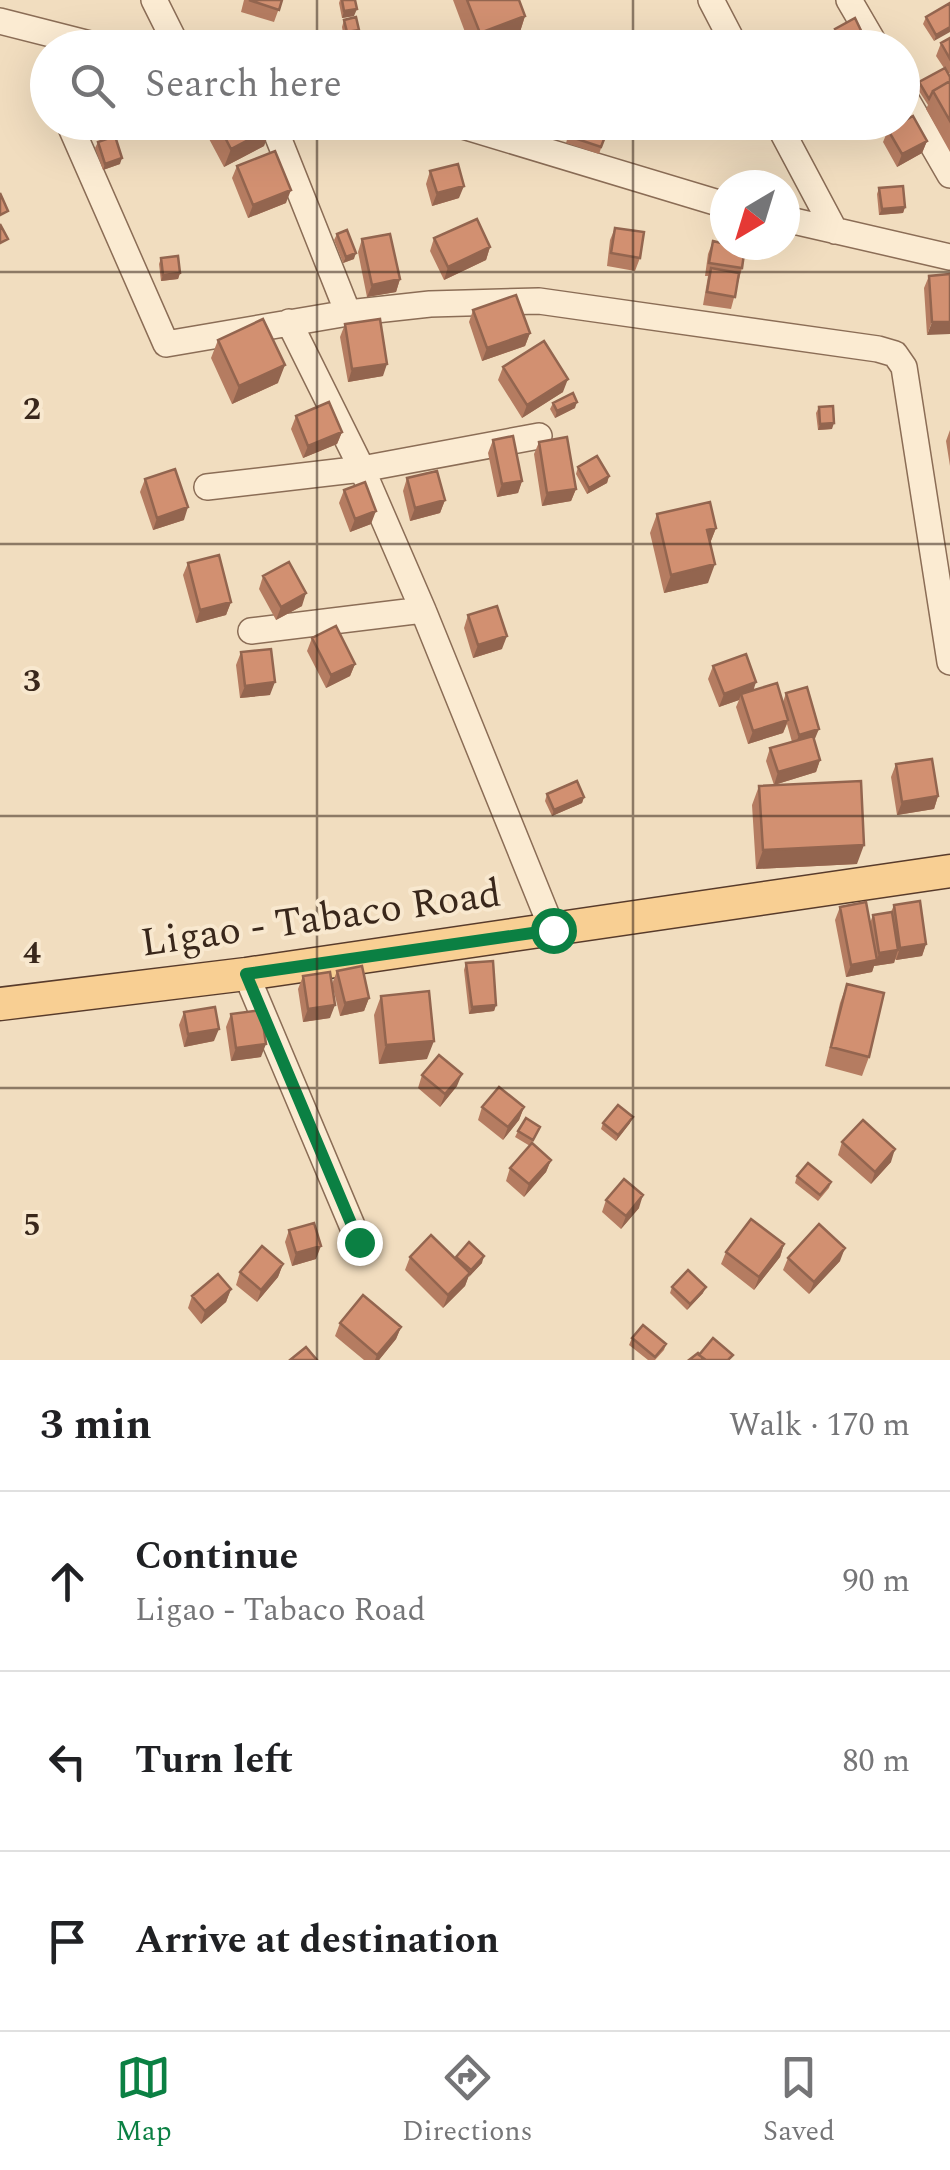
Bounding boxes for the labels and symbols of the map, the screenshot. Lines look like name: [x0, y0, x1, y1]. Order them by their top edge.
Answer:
north arrow: [710, 170, 800, 260]
text: 2: [23, 385, 41, 434]
text: 3: [23, 657, 41, 706]
street label: Ligao - Tabaco Road: [137, 864, 505, 974]
route start: [531, 908, 577, 954]
text: 4: [23, 929, 41, 978]
text: 5: [23, 1201, 41, 1250]
route end: [337, 1220, 383, 1266]

